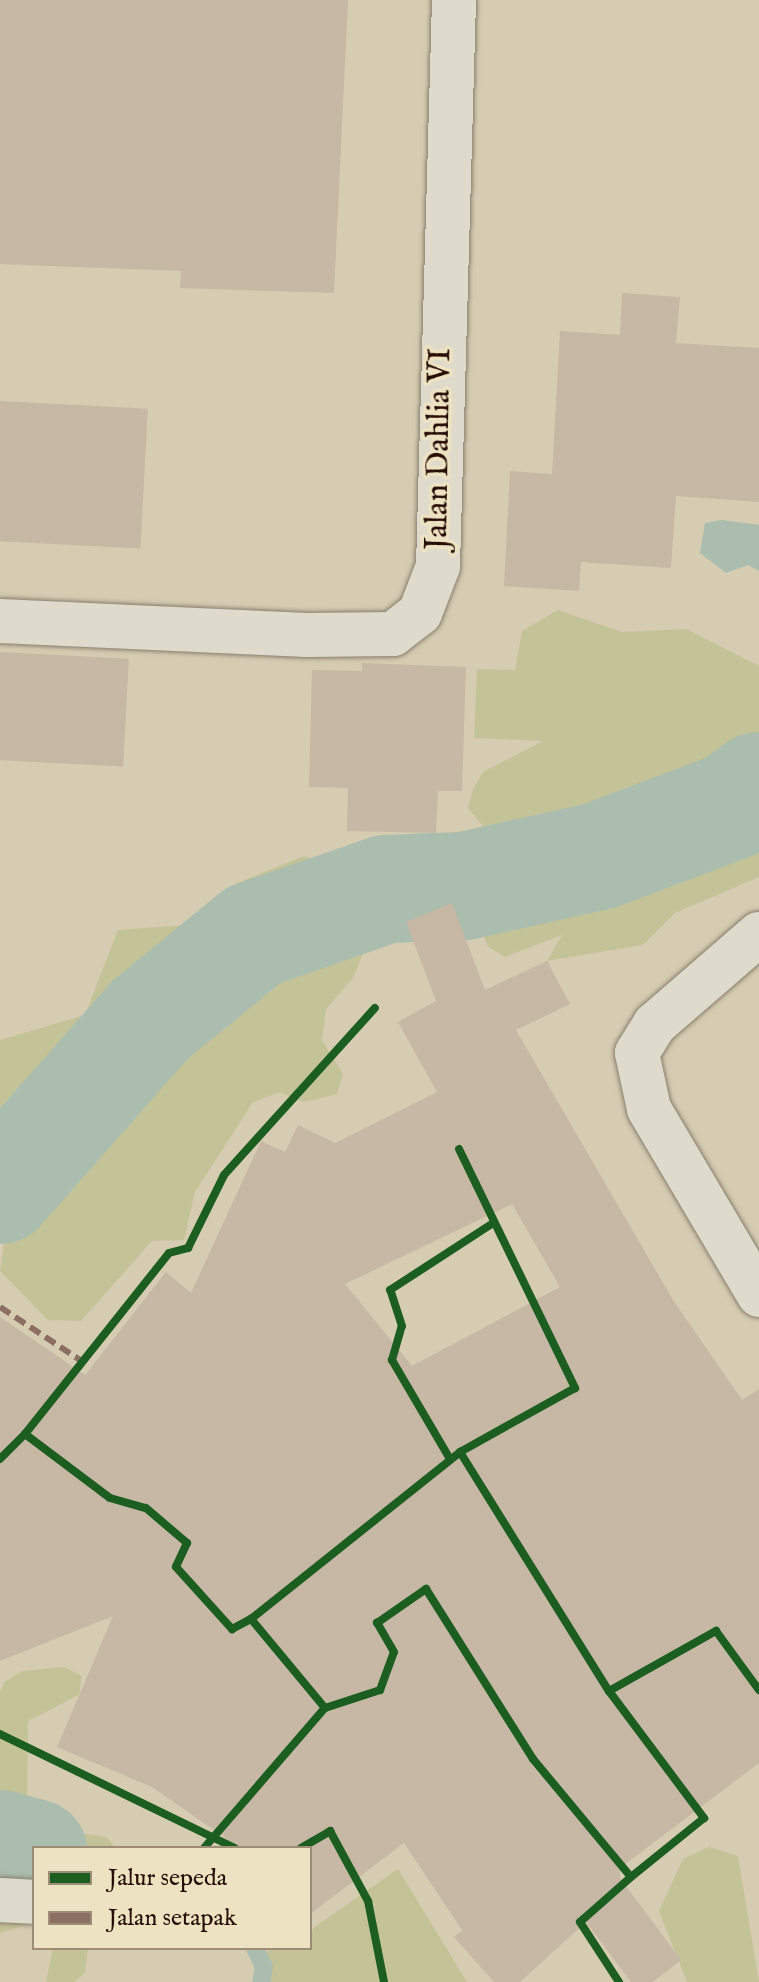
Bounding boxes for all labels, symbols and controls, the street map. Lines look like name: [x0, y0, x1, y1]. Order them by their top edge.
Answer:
street label: Jalan Dahlia VI: [419, 348, 461, 550]
legend: [32, 1846, 312, 1950]
text: Jalur sepeda: [108, 1863, 227, 1894]
text: Jalan setapak: [108, 1903, 237, 1934]

